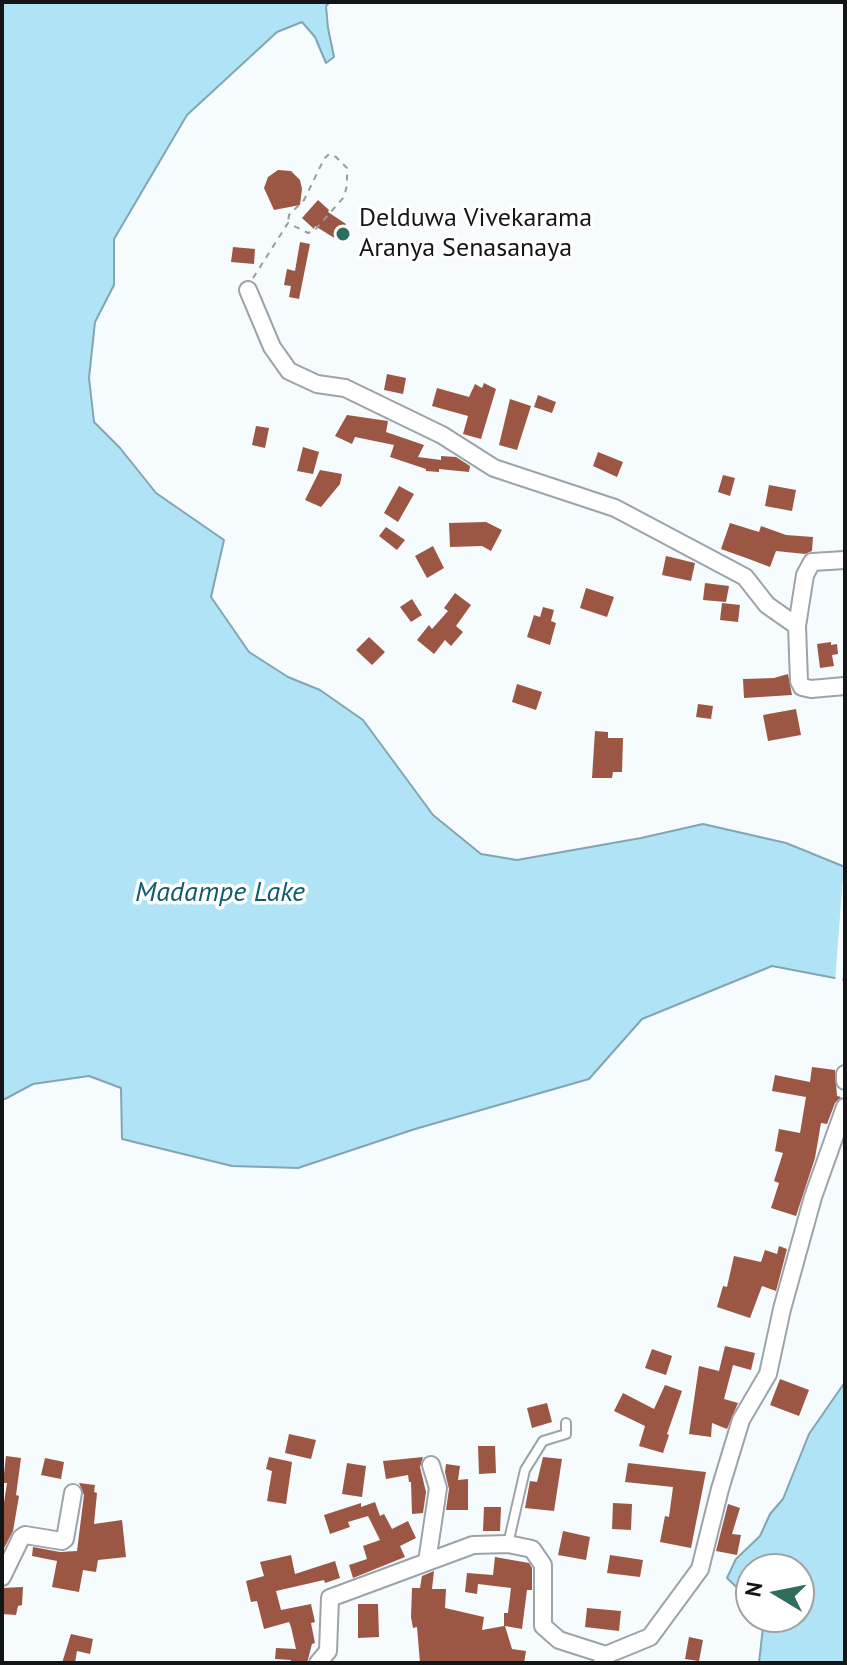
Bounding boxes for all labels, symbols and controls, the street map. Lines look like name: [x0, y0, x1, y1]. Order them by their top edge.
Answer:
place label: Delduwa Vivekarama Aranya Senasanaya: [359, 203, 592, 264]
marker: Delduwa Vivekarama Aranya Senasanaya: [334, 225, 352, 243]
water label: Madampe Lake: [135, 876, 305, 910]
north arrow: [735, 1553, 815, 1633]
text: N: [738, 1580, 768, 1599]

